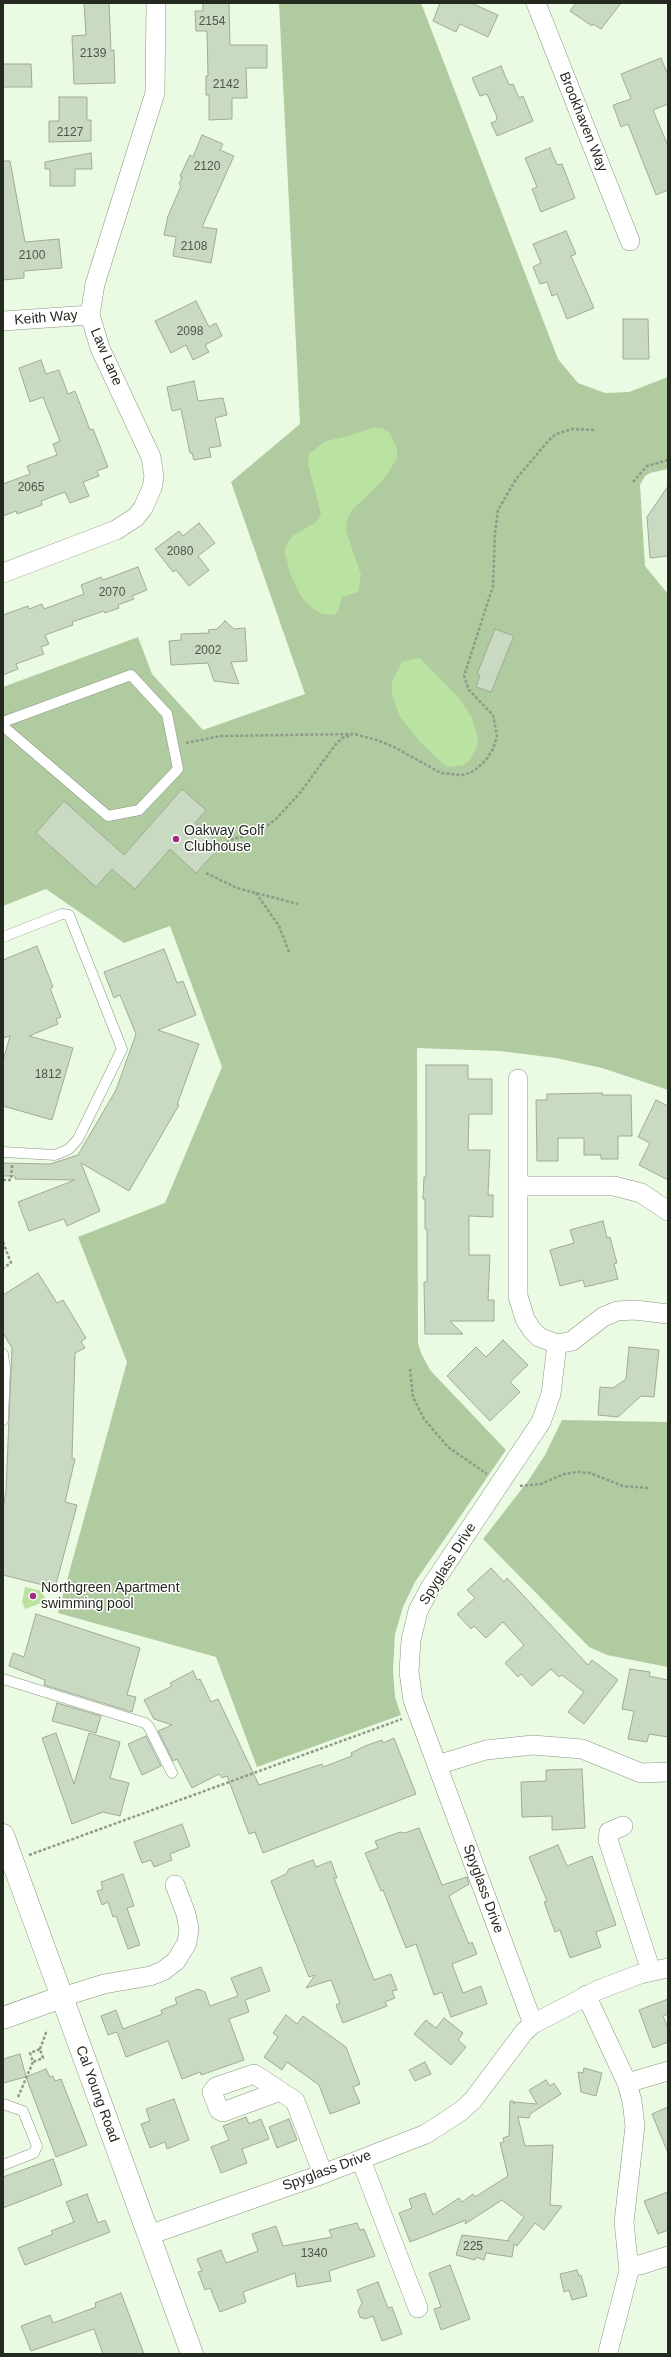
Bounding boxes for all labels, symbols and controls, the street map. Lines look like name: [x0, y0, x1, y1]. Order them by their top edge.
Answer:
house number: 2154: [199, 15, 225, 29]
house number: 2139: [80, 47, 106, 61]
street label: Brookhaven Way: [555, 70, 611, 174]
house number: 2142: [213, 78, 239, 92]
house number: 2127: [57, 126, 83, 140]
house number: 2120: [194, 160, 220, 174]
house number: 2108: [181, 240, 207, 254]
house number: 2100: [19, 249, 45, 263]
street label: Keith Way: [14, 307, 78, 329]
house number: 2098: [177, 325, 203, 339]
street label: Law Lane: [86, 326, 126, 388]
house number: 2065: [18, 481, 44, 495]
house number: 2080: [167, 545, 193, 559]
house number: 2070: [99, 586, 125, 600]
house number: 2002: [195, 644, 221, 658]
place label: Oakway Golf Clubhouse: [184, 823, 264, 856]
marker: Oakway Golf Clubhouse: [171, 834, 181, 844]
house number: 1812: [35, 1068, 61, 1082]
street label: Spyglass Drive: [416, 1520, 480, 1608]
place label: Northgreen Apartment swimming pool: [41, 1580, 180, 1612]
marker: Northgreen Apartment swimming pool: [28, 1591, 38, 1601]
street label: Spyglass Drive: [459, 1842, 507, 1936]
street label: Cal Young Road: [72, 2043, 122, 2145]
street label: Spyglass Drive: [280, 2147, 374, 2195]
house number: 225: [463, 2240, 483, 2254]
house number: 1340: [301, 2247, 327, 2261]

